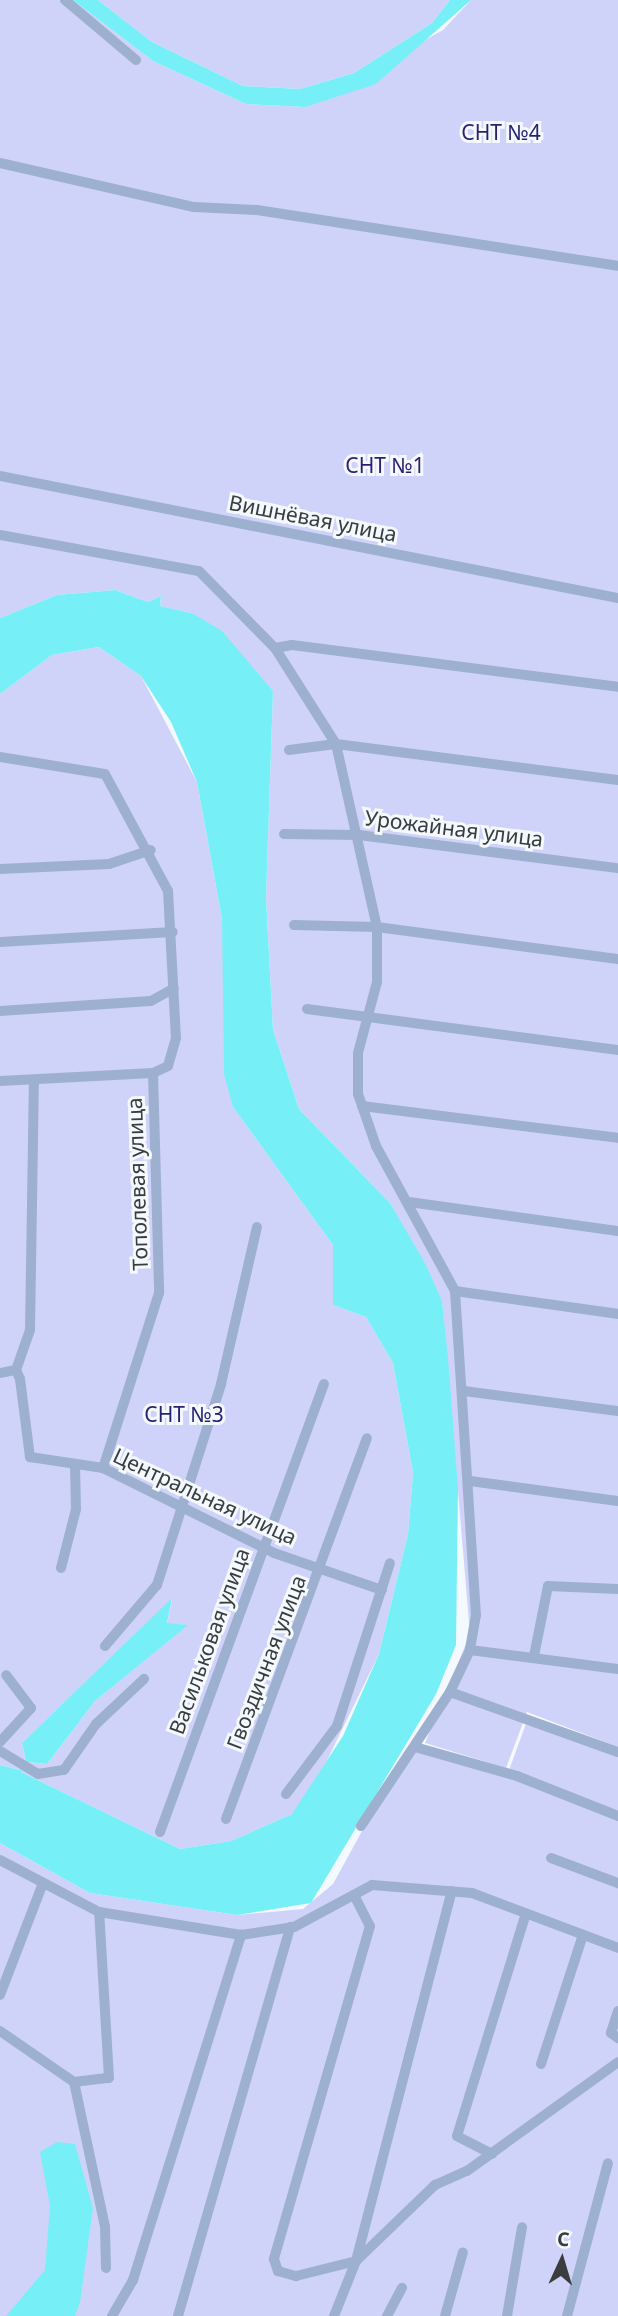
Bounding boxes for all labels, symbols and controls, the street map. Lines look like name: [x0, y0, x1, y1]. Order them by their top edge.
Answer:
park label: СНТ №4: [461, 119, 541, 145]
park label: СНТ №1: [345, 452, 425, 478]
street label: Вишнёвая улица: [227, 489, 399, 547]
street label: Урожайная улица: [363, 805, 545, 851]
street label: Тополевая улица: [121, 1097, 153, 1271]
park label: СНТ №3: [144, 1401, 224, 1427]
street label: Центральная улица: [109, 1442, 301, 1550]
street label: Васильковая улица: [164, 1544, 254, 1738]
street label: Гвоздичная улица: [221, 1571, 311, 1753]
north arrow: [527, 2225, 597, 2295]
text: С: [556, 2226, 570, 2252]

